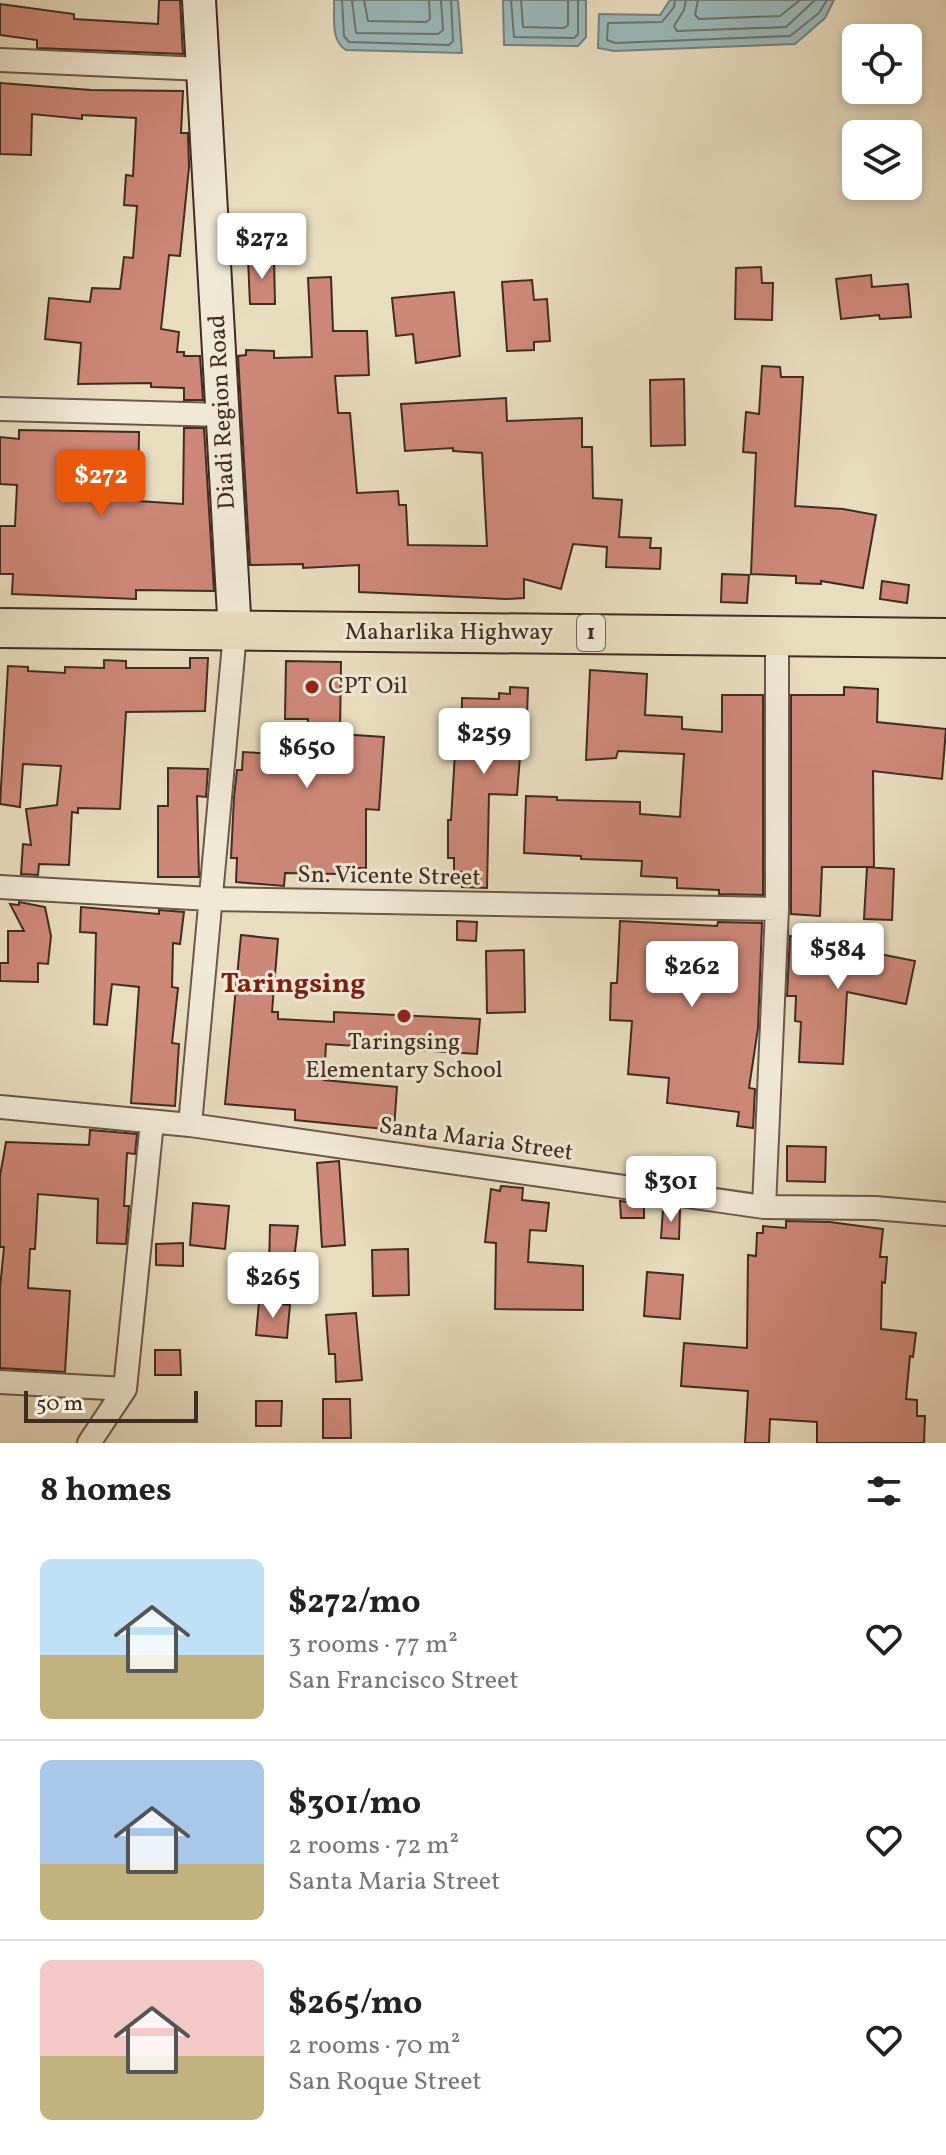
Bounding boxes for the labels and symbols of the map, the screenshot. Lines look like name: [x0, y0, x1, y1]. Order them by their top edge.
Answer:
pin: $272: [215, 213, 309, 281]
street label: Diadi Region Road: [201, 314, 245, 510]
pin: $272: [54, 450, 148, 518]
road number: 1: [577, 615, 605, 651]
street label: Maharlika Highway: [345, 616, 553, 650]
place label: CPT Oil: [328, 670, 408, 704]
marker: CPT Oil: [303, 678, 321, 696]
pin: $259: [437, 708, 531, 776]
pin: $650: [260, 722, 354, 790]
street label: Sn. Vicente Street: [297, 858, 481, 896]
pin: $584: [791, 923, 885, 991]
pin: $262: [645, 941, 739, 1009]
district label: Taringsing: [220, 965, 366, 1004]
marker: Taringsing Elementary School: [395, 1007, 413, 1025]
place label: Taringsing Elementary School: [305, 1026, 503, 1088]
street label: Santa Maria Street: [377, 1110, 575, 1170]
pin: $301: [624, 1156, 718, 1224]
pin: $265: [226, 1252, 320, 1320]
scale bar: [24, 1387, 198, 1423]

